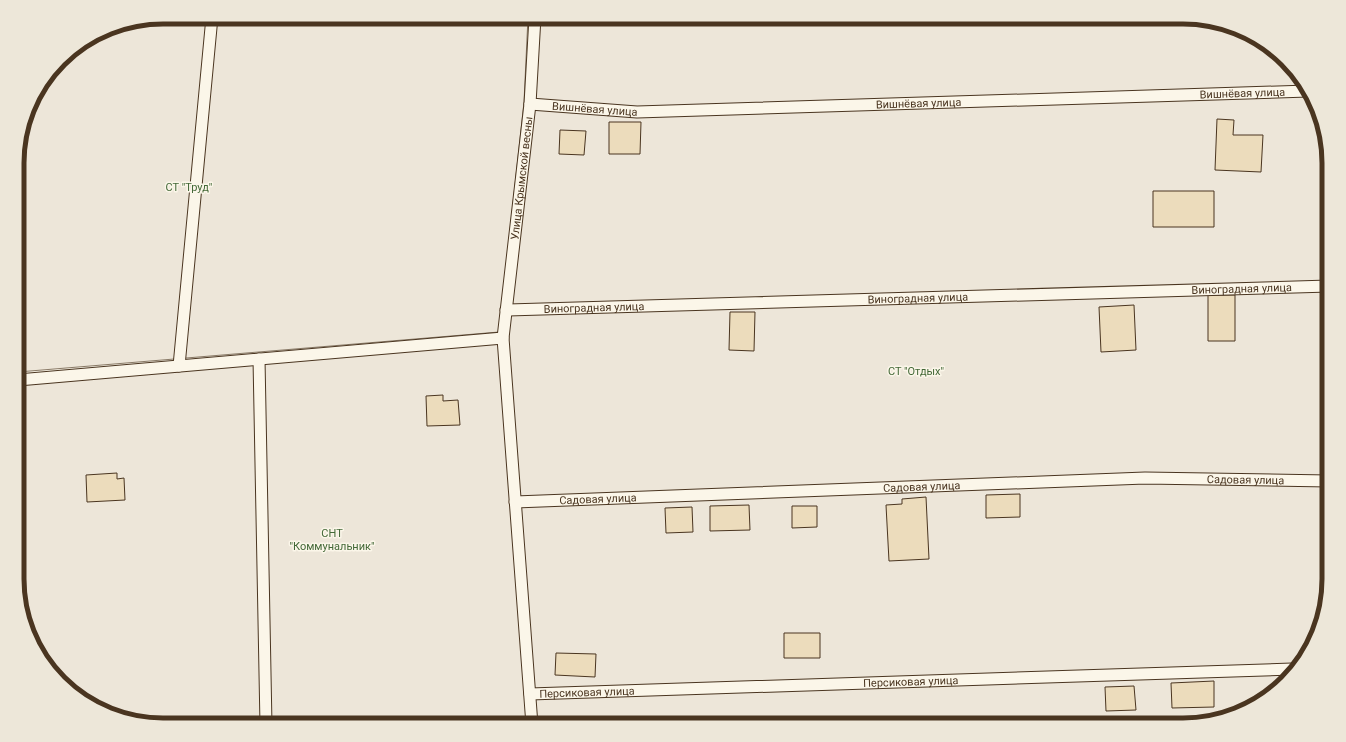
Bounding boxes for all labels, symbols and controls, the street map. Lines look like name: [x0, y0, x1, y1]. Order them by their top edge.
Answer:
street label: Вишнёвая улица: [1199, 86, 1285, 101]
street label: Вишнёвая улица: [876, 96, 962, 112]
street label: Вишнёвая улица: [552, 100, 638, 119]
street label: Улица Крымской весны: [508, 116, 536, 241]
park label: СТ "Труд": [166, 181, 212, 194]
street label: Виноградная улица: [1191, 281, 1292, 297]
street label: Виноградная улица: [867, 291, 968, 306]
street label: Виноградная улица: [544, 300, 644, 316]
park label: СТ "Отдых": [888, 365, 944, 378]
street label: Садовая улица: [1207, 473, 1284, 487]
street label: Садовая улица: [883, 479, 961, 495]
street label: Садовая улица: [559, 491, 637, 507]
park label: СНТ "Коммунальник": [289, 527, 375, 553]
street label: Персиковая улица: [863, 674, 959, 690]
street label: Персиковая улица: [539, 685, 635, 701]

